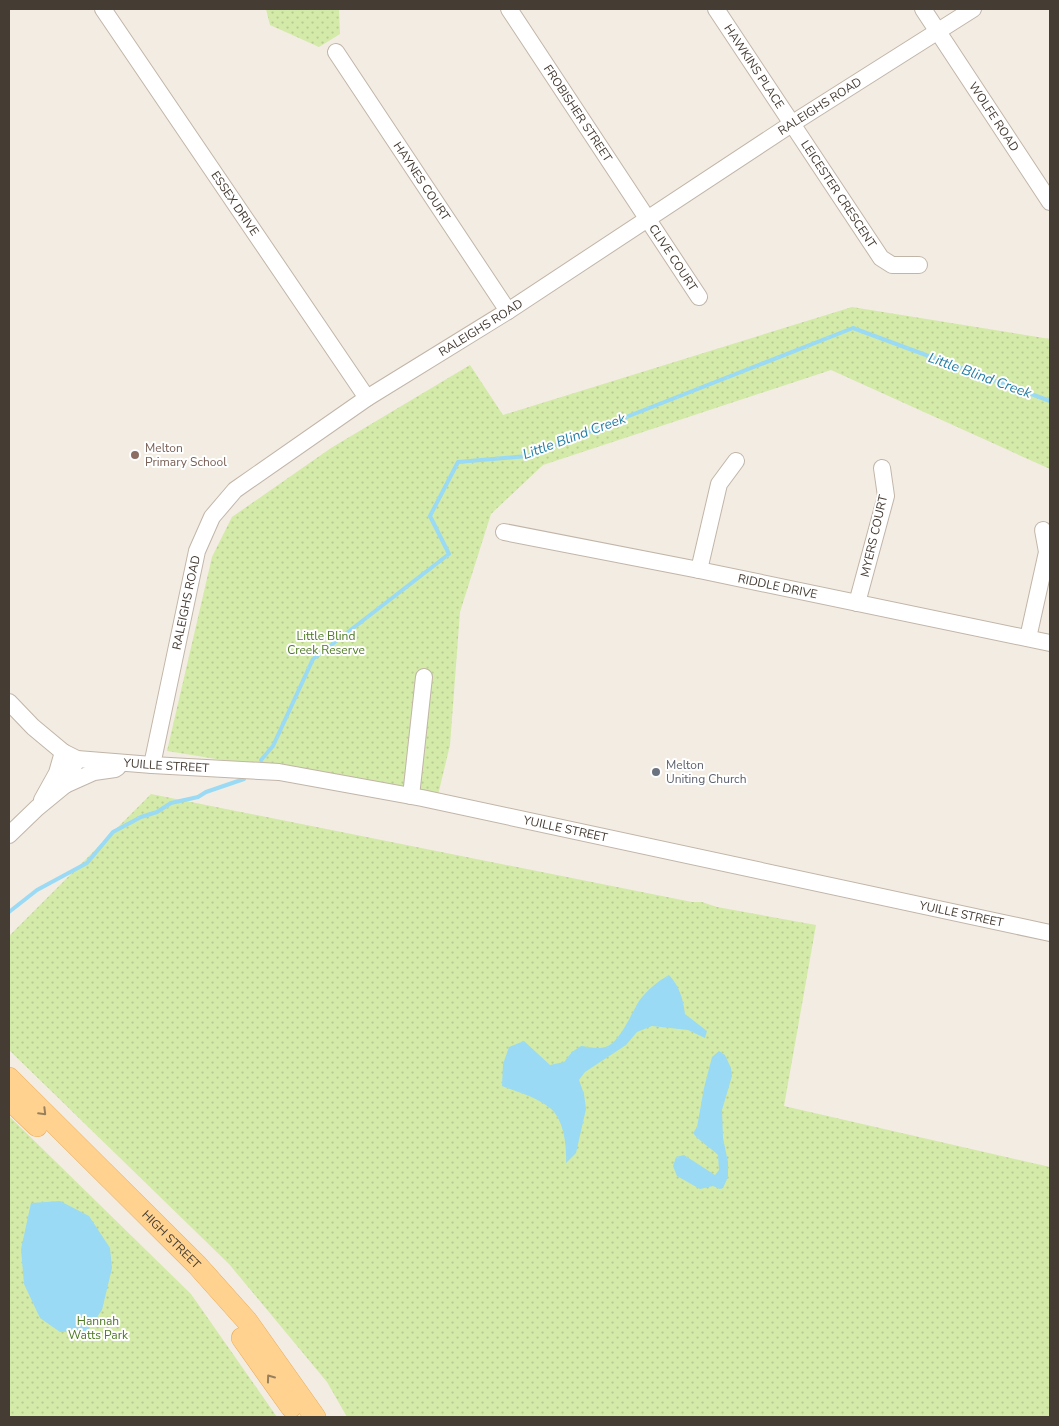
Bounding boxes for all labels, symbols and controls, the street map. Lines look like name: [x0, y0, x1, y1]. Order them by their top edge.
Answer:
street label: HAWKINS PLACE: [720, 21, 788, 112]
street label: FROBISHER STREET: [540, 62, 616, 166]
street label: RALEIGHS ROAD: [775, 73, 865, 139]
street label: WOLFE ROAD: [965, 79, 1023, 155]
street label: LEICESTER CRESCENT: [797, 137, 880, 252]
street label: HAYNES COURT: [390, 139, 454, 224]
street label: ESSEX DRIVE: [207, 168, 263, 239]
street label: CLIVE COURT: [645, 221, 701, 295]
street label: RALEIGHS ROAD: [436, 295, 526, 360]
water label: Little Blind Creek: [926, 348, 1035, 403]
water label: Little Blind Creek: [520, 409, 629, 464]
place label: Melton Primary School: [145, 440, 227, 470]
marker: Melton Primary School: [129, 449, 141, 461]
street label: MYERS COURT: [857, 493, 891, 579]
street label: RALEIGHS ROAD: [168, 554, 204, 651]
street label: RIDDLE DRIVE: [736, 570, 819, 602]
park label: Little Blind Creek Reserve: [287, 628, 365, 658]
street label: YUILLE STREET: [122, 755, 210, 776]
place label: Melton Uniting Church: [666, 757, 746, 787]
marker: Melton Uniting Church: [650, 766, 662, 778]
street label: YUILLE STREET: [521, 812, 610, 846]
street label: YUILLE STREET: [917, 897, 1006, 931]
one-way arrow: [38, 1106, 47, 1115]
street label: HIGH STREET: [139, 1207, 205, 1273]
park label: Hannah Watts Park: [68, 1313, 129, 1343]
one-way arrow: [267, 1374, 276, 1384]

